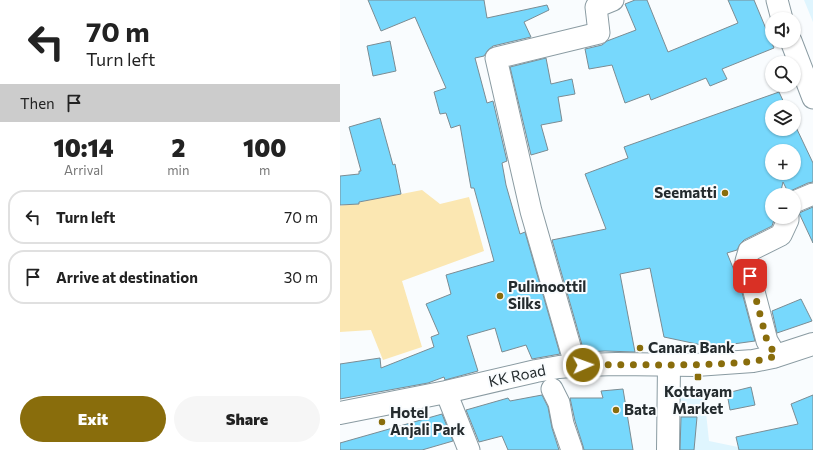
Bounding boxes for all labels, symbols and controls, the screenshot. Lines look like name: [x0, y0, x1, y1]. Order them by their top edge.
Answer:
map controls: [765, 12, 801, 224]
button: sound: [765, 12, 801, 48]
text: 70 m: [86, 14, 150, 48]
icon: left: [20, 16, 72, 68]
text: Turn left: [86, 48, 155, 70]
button: search: [765, 56, 801, 92]
icon: arrive: [63, 92, 85, 114]
text: Then: [20, 94, 55, 112]
button: layers: [765, 100, 801, 136]
text: 10:14: [54, 133, 114, 162]
text: 2: [171, 133, 185, 162]
text: 100: [243, 133, 286, 162]
button: +: [765, 144, 801, 180]
text: Arrival: [64, 162, 103, 178]
text: min: [167, 162, 189, 178]
text: m: [259, 162, 270, 178]
place label: Seematti: [654, 183, 717, 201]
marker: Seematti: [720, 188, 730, 198]
button: −: [765, 188, 801, 224]
icon: left: [22, 206, 44, 228]
text: Turn left: [56, 208, 115, 226]
text: 70 m: [284, 208, 318, 226]
pin: [733, 259, 767, 293]
icon: arrive: [739, 265, 761, 287]
icon: arrive: [22, 266, 44, 288]
text: Arrive at destination: [56, 268, 198, 286]
text: 30 m: [284, 268, 318, 286]
place label: Pulimoottil Silks: [508, 277, 586, 312]
marker: Pulimoottil Silks: [495, 291, 505, 301]
place label: Canara Bank: [648, 338, 735, 356]
marker: Canara Bank: [635, 343, 645, 353]
position arrow: [562, 344, 604, 386]
street label: KK Road: [487, 360, 547, 390]
marker: Kottayam Market: [693, 372, 703, 382]
place label: Kottayam Market: [664, 382, 732, 417]
button: Exit: [20, 396, 166, 442]
button: Share: [174, 396, 320, 442]
place label: Bata: [624, 400, 656, 418]
place label: Hotel Anjali Park: [390, 403, 465, 438]
marker: Bata: [611, 405, 621, 415]
marker: Hotel Anjali Park: [377, 417, 387, 427]

